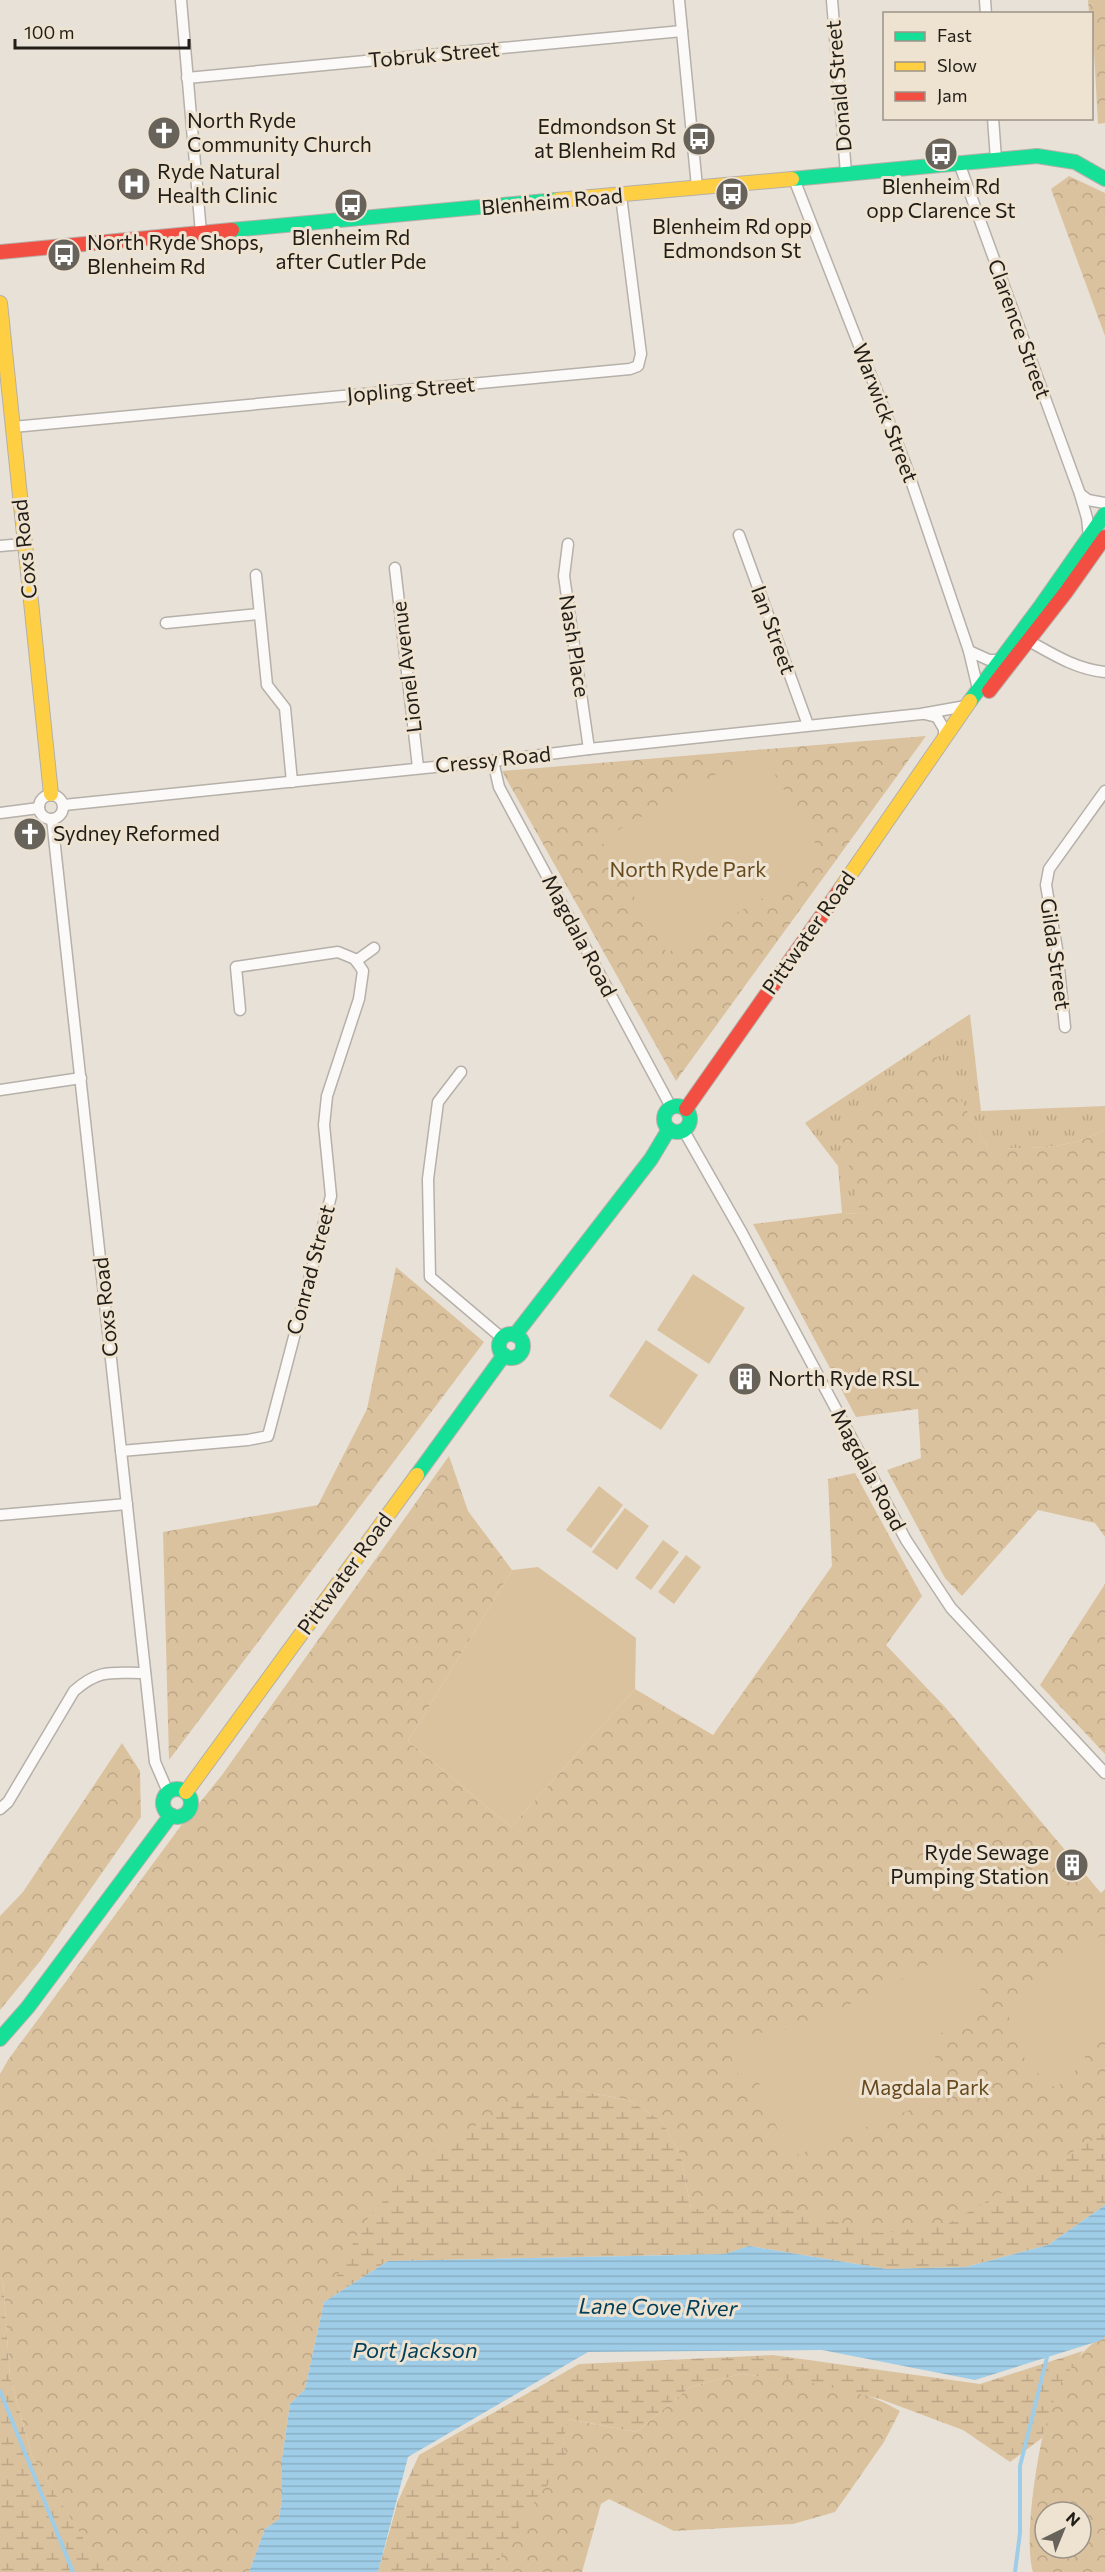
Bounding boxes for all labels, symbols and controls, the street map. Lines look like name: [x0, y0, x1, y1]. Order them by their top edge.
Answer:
scale bar: [15, 12, 189, 50]
legend: [883, 12, 1093, 120]
street label: Donald Street: [819, 19, 856, 153]
text: 100 m: [24, 21, 74, 43]
text: Fast: [937, 24, 972, 46]
street label: Tobruk Street: [367, 35, 501, 72]
text: Slow: [937, 54, 977, 76]
text: Jam: [937, 84, 967, 106]
place label: North Ryde Community Church: [187, 107, 372, 156]
place label: Edmondson St at Blenheim Rd: [534, 113, 676, 162]
church icon: North Ryde Community Church: [146, 115, 182, 151]
bus stop icon: Edmondson St at Blenheim Rd: [681, 121, 717, 157]
bus stop icon: Blenheim Rd opp Clarence St: [923, 136, 959, 172]
place label: Ryde Natural Health Clinic: [157, 158, 280, 207]
hospital icon: Ryde Natural Health Clinic: [116, 166, 152, 202]
place label: Blenheim Rd opp Clarence St: [866, 173, 1016, 222]
bus stop icon: Blenheim Rd opp Edmondson St: [714, 176, 750, 212]
street label: Blenheim Road: [480, 182, 624, 219]
bus stop icon: Blenheim Rd after Cutler Pde: [333, 187, 369, 223]
place label: Blenheim Rd opp Edmondson St: [652, 213, 812, 262]
place label: Blenheim Rd after Cutler Pde: [276, 224, 426, 273]
place label: North Ryde Shops, Blenheim Rd: [87, 229, 264, 278]
bus stop icon: North Ryde Shops, Blenheim Rd: [46, 237, 82, 273]
street label: Clarence Street: [984, 255, 1057, 402]
street label: Warwick Street: [848, 339, 924, 486]
street label: Jopling Street: [346, 370, 476, 407]
street label: Coxs Road: [6, 498, 41, 600]
street label: Ian Street: [747, 582, 802, 677]
street label: Nash Place: [555, 593, 596, 699]
street label: Lionel Avenue: [385, 600, 426, 734]
street label: Cressy Road: [434, 740, 552, 777]
church icon: Sydney Reformed: [12, 816, 48, 852]
place label: Sydney Reformed: [53, 820, 220, 845]
park label: North Ryde Park: [609, 856, 767, 881]
street label: Pittwater Road: [756, 866, 859, 998]
street label: Magdala Road: [538, 870, 623, 1001]
street label: Gilda Street: [1036, 896, 1077, 1011]
street label: Conrad Street: [280, 1202, 339, 1337]
street label: Coxs Road: [87, 1256, 122, 1358]
building icon: North Ryde RSL: [727, 1361, 763, 1397]
place label: North Ryde RSL: [768, 1365, 920, 1390]
street label: Magdala Road: [827, 1404, 912, 1535]
street label: Pittwater Road: [291, 1507, 396, 1639]
place label: Ryde Sewage Pumping Station: [890, 1839, 1049, 1888]
building icon: Ryde Sewage Pumping Station: [1054, 1847, 1090, 1883]
park label: Magdala Park: [860, 2074, 990, 2099]
water label: Lane Cove River: [578, 2292, 739, 2321]
water label: Port Jackson: [352, 2336, 478, 2363]
north arrow: [1033, 2500, 1093, 2560]
text: N: [1063, 2508, 1084, 2530]

